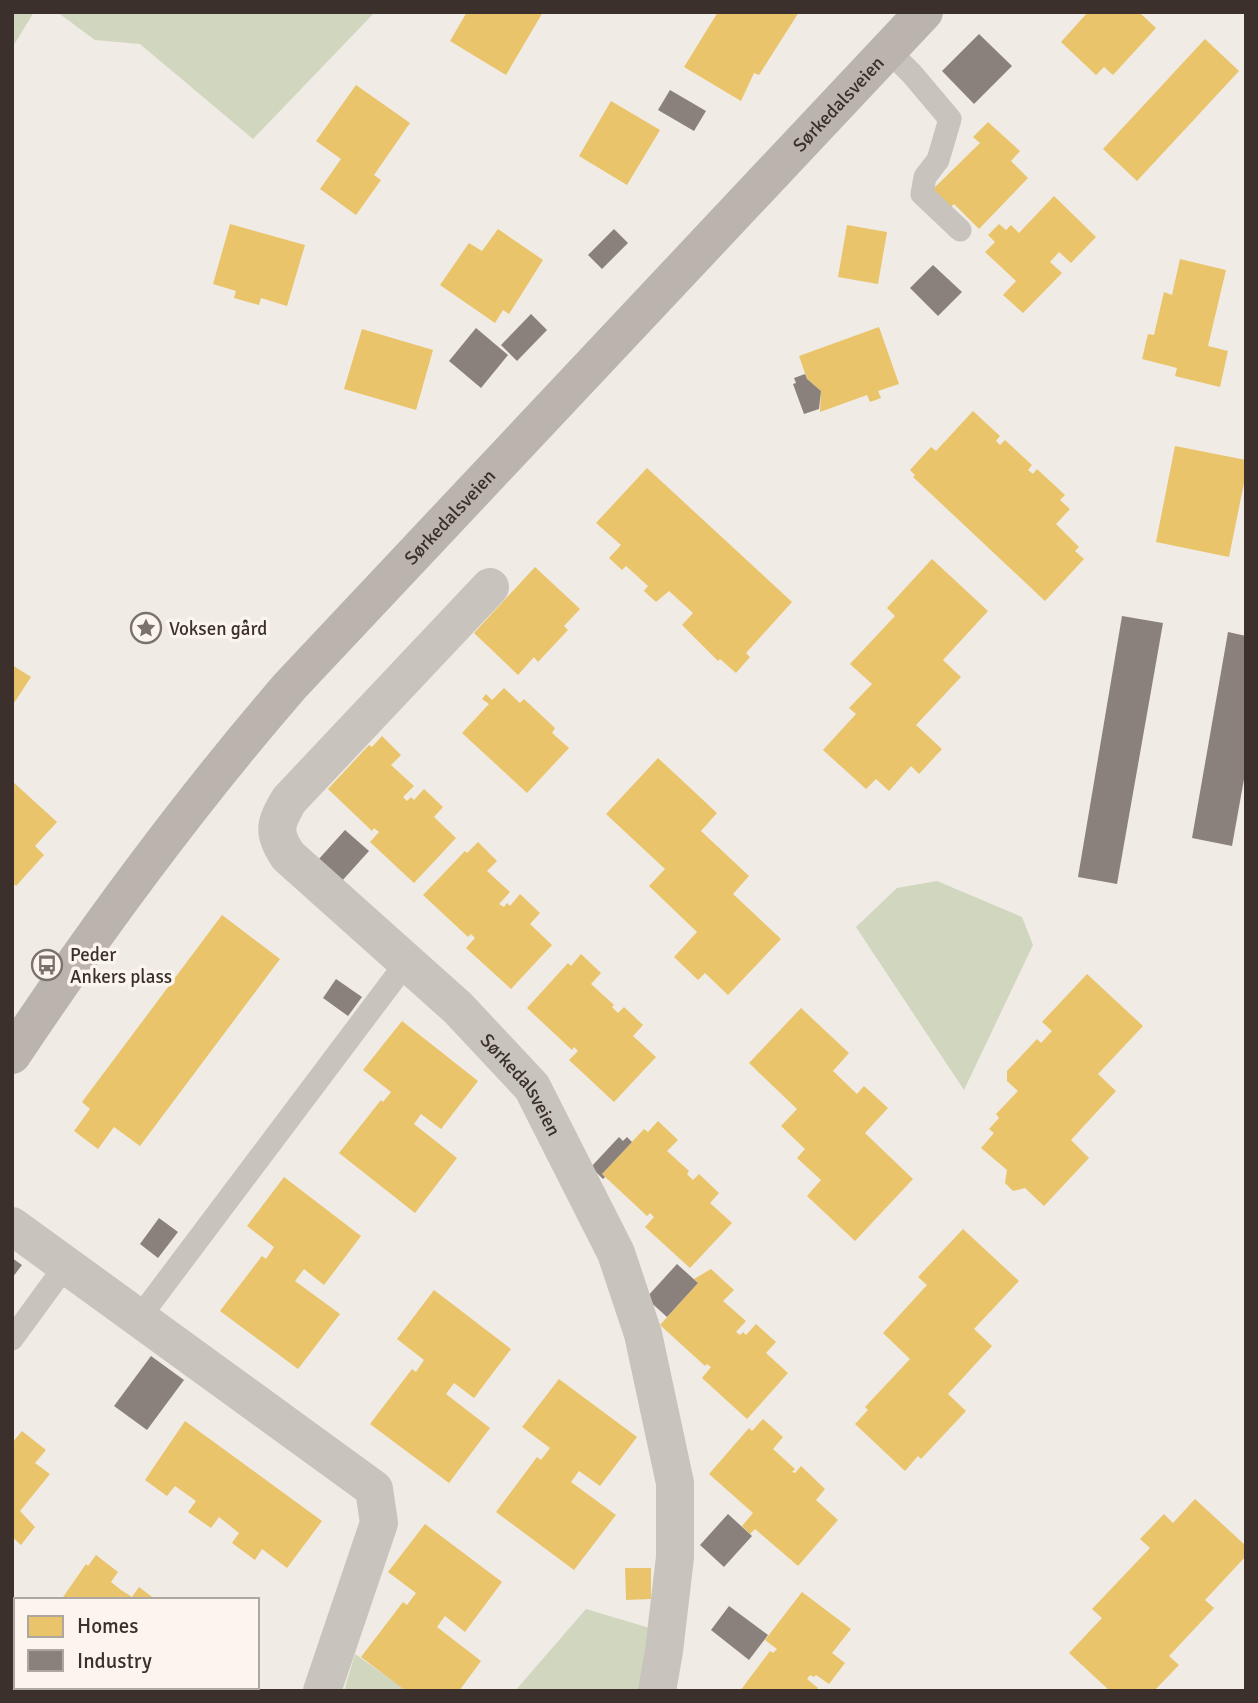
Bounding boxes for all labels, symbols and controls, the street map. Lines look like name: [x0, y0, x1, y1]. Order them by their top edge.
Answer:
street label: Sørkedalsveien: [788, 51, 889, 157]
street label: Sørkedalsveien: [399, 464, 501, 570]
place icon: Voksen gård: [129, 611, 163, 645]
place label: Voksen gård: [169, 617, 267, 641]
place label: Peder Ankers plass: [70, 943, 172, 989]
bus stop icon: Peder Ankers plass: [30, 948, 64, 982]
street label: Sørkedalsveien: [475, 1029, 566, 1140]
legend: [14, 1598, 259, 1689]
text: Homes: [77, 1613, 139, 1639]
text: Industry: [77, 1648, 152, 1674]

